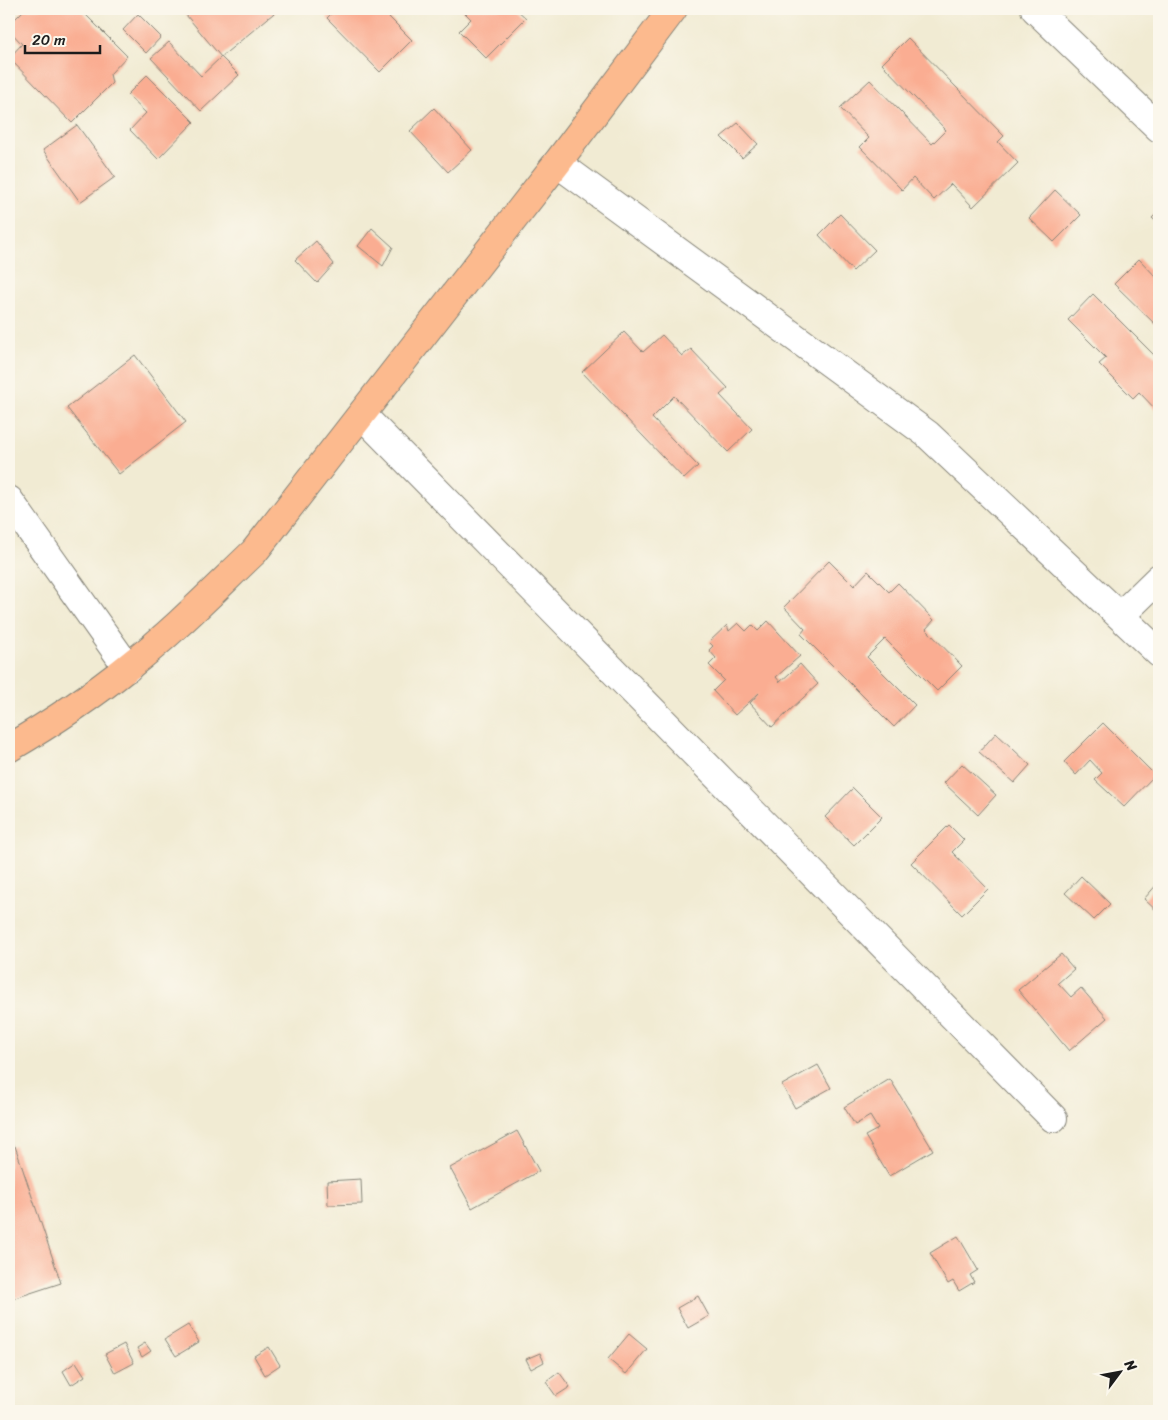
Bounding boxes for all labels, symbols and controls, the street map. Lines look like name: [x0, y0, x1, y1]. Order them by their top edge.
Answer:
scale bar: [25, 22, 100, 54]
text: 20 m: [32, 27, 66, 53]
north arrow: [1096, 1348, 1146, 1398]
text: N: [1117, 1354, 1144, 1376]

